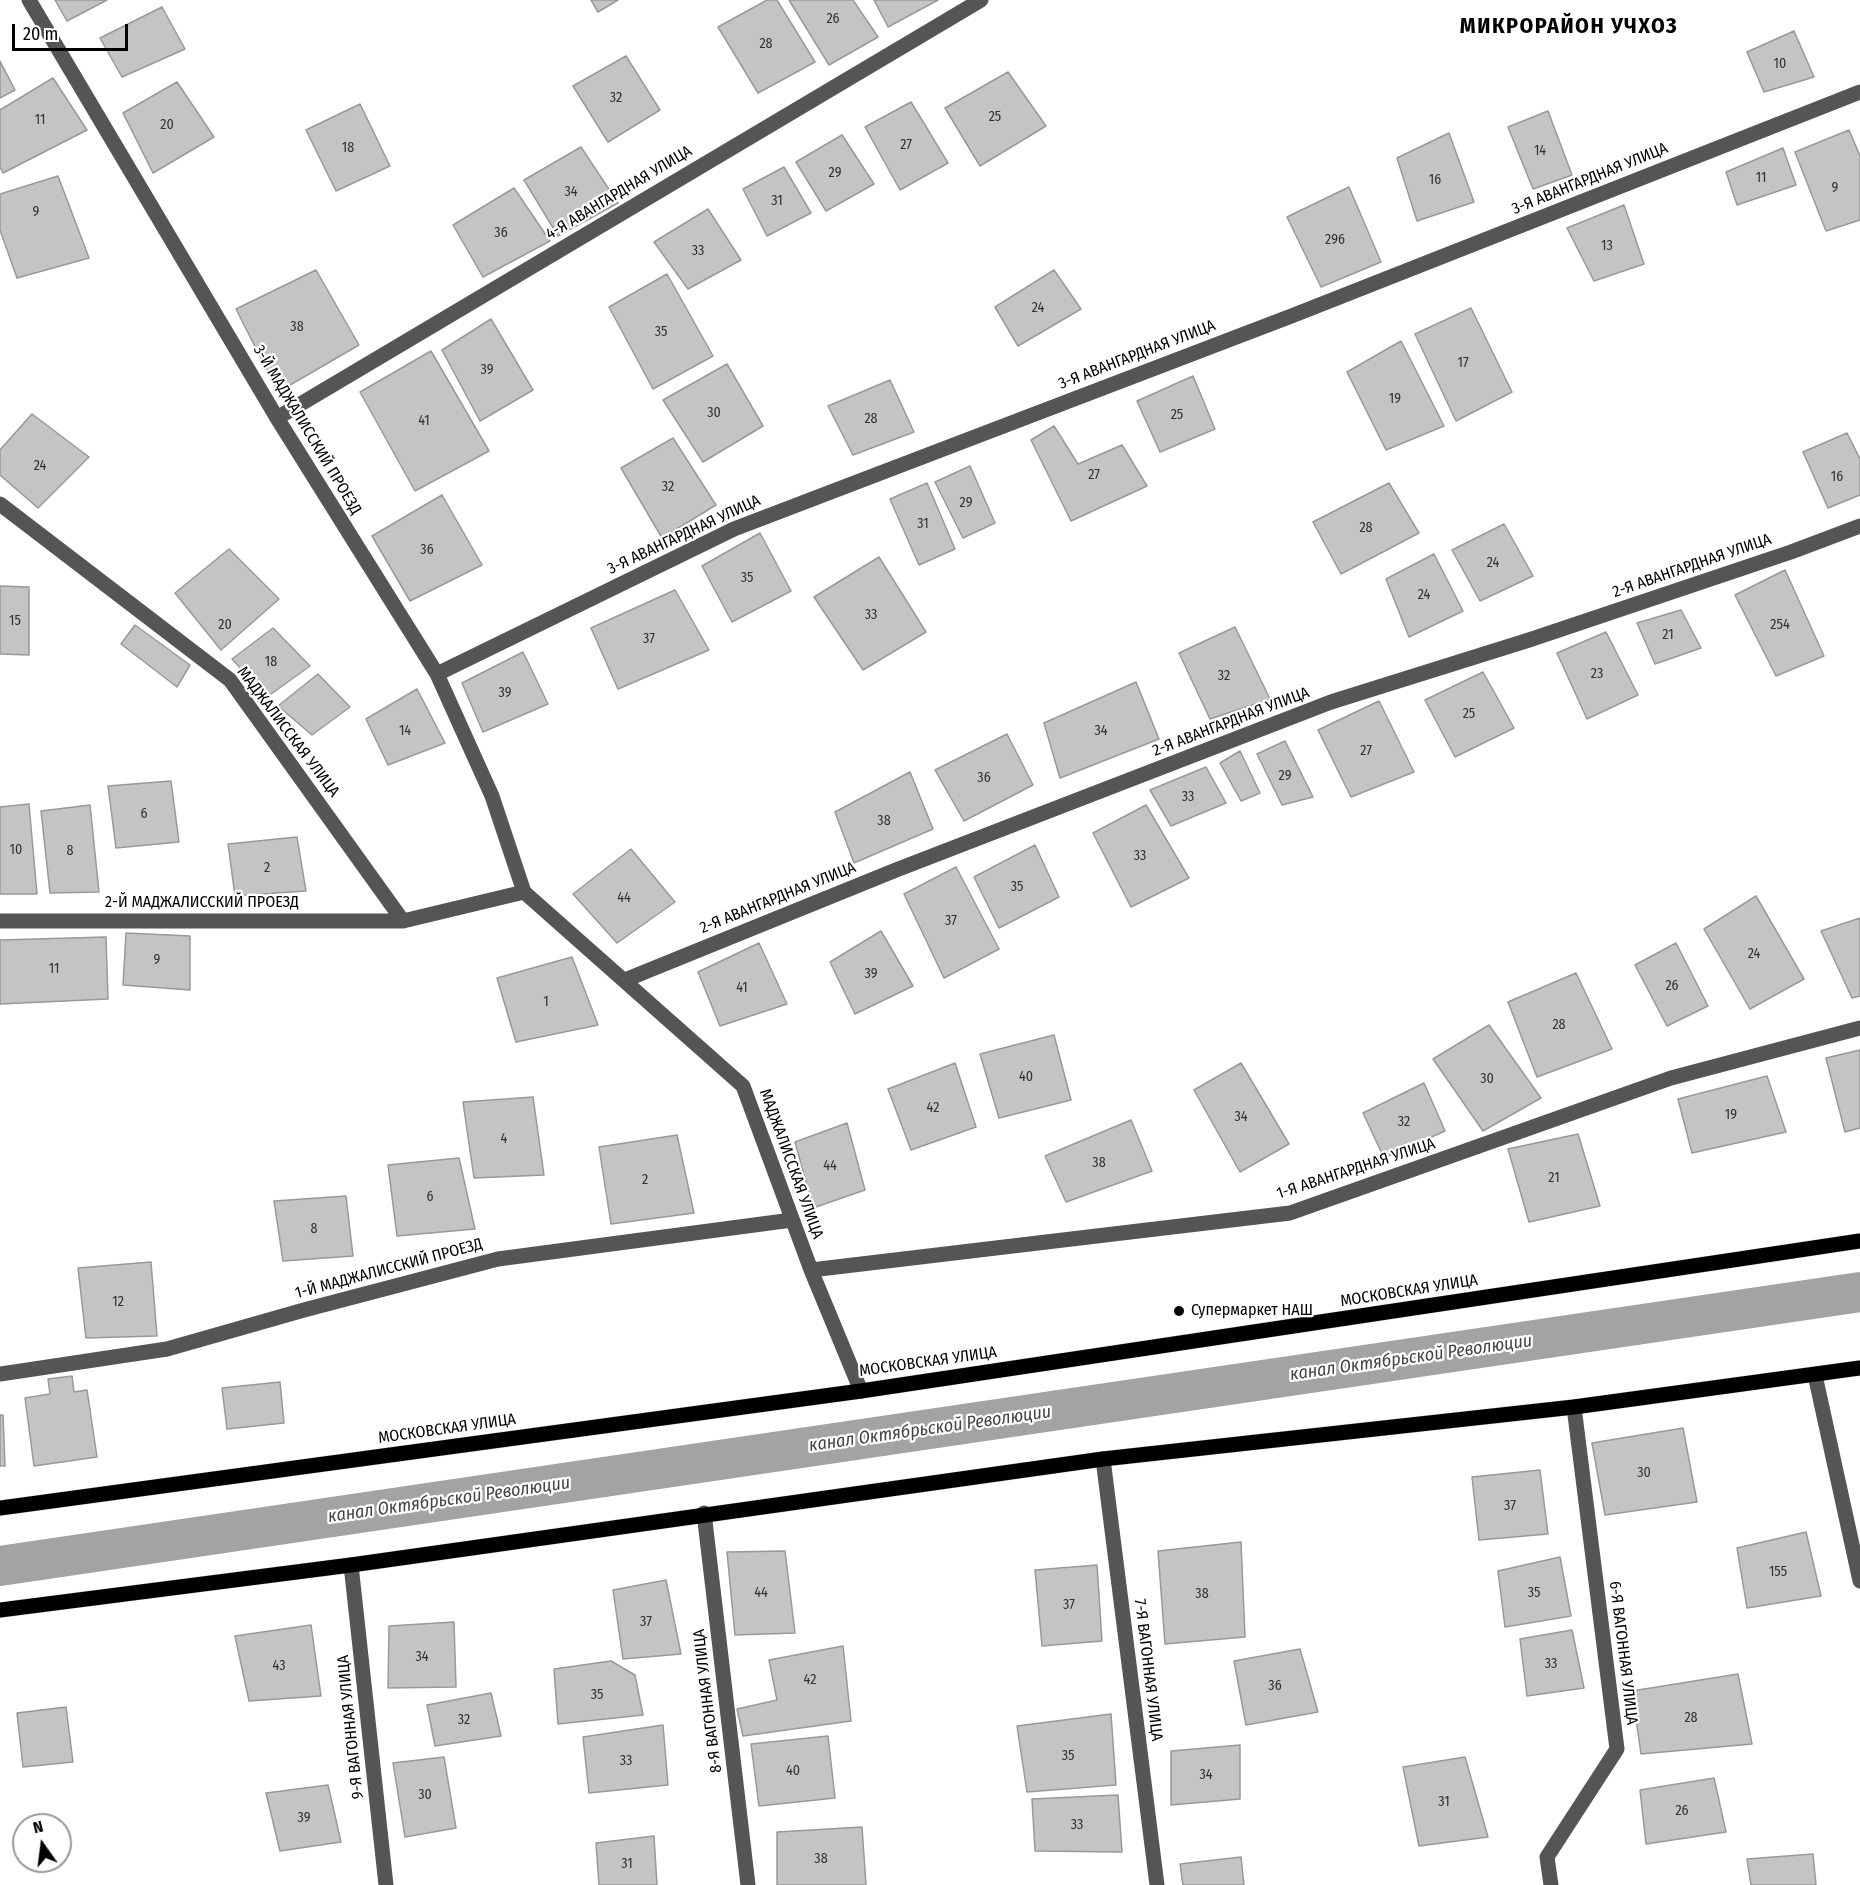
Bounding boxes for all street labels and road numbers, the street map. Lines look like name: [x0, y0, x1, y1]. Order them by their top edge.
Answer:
street label: 3-Я АВАНГАРДНАЯ УЛИЦА: [1509, 139, 1671, 219]
street label: 4-Я АВАНГАРДНАЯ УЛИЦА: [542, 142, 696, 244]
street label: 3-Я АВАНГАРДНАЯ УЛИЦА: [1056, 316, 1218, 394]
street label: 3-Й МАДЖАЛИССКИЙ ПРОЕЗД: [249, 342, 365, 518]
street label: 3-Я АВАНГАРДНАЯ УЛИЦА: [604, 491, 764, 579]
street label: 2-Я АВАНГАРДНАЯ УЛИЦА: [1610, 530, 1774, 602]
street label: МАДЖАЛИССКАЯ УЛИЦА: [233, 663, 343, 801]
street label: 2-Я АВАНГАРДНАЯ УЛИЦА: [1150, 683, 1312, 761]
street label: 2-Я АВАНГАРДНАЯ УЛИЦА: [697, 858, 859, 938]
street label: 2-Й МАДЖАЛИССКИЙ ПРОЕЗД: [105, 893, 299, 913]
street label: МАДЖАЛИССКАЯ УЛИЦА: [755, 1086, 827, 1242]
street label: 1-Я АВАНГАРДНАЯ УЛИЦА: [1274, 1134, 1438, 1204]
street label: 1-Й МАДЖАЛИССКИЙ ПРОЕЗД: [293, 1235, 485, 1303]
street label: МОСКОВСКАЯ УЛИЦА: [1339, 1271, 1479, 1311]
street label: МОСКОВСКАЯ УЛИЦА: [858, 1343, 998, 1381]
street label: МОСКОВСКАЯ УЛИЦА: [377, 1410, 517, 1448]
street label: 6-Я ВАГОННАЯ УЛИЦА: [1605, 1580, 1641, 1726]
street label: 7-Я ВАГОННАЯ УЛИЦА: [1130, 1598, 1166, 1742]
street label: 8-Я ВАГОННАЯ УЛИЦА: [690, 1628, 726, 1774]
street label: 9-Я ВАГОННАЯ УЛИЦА: [334, 1654, 368, 1800]

